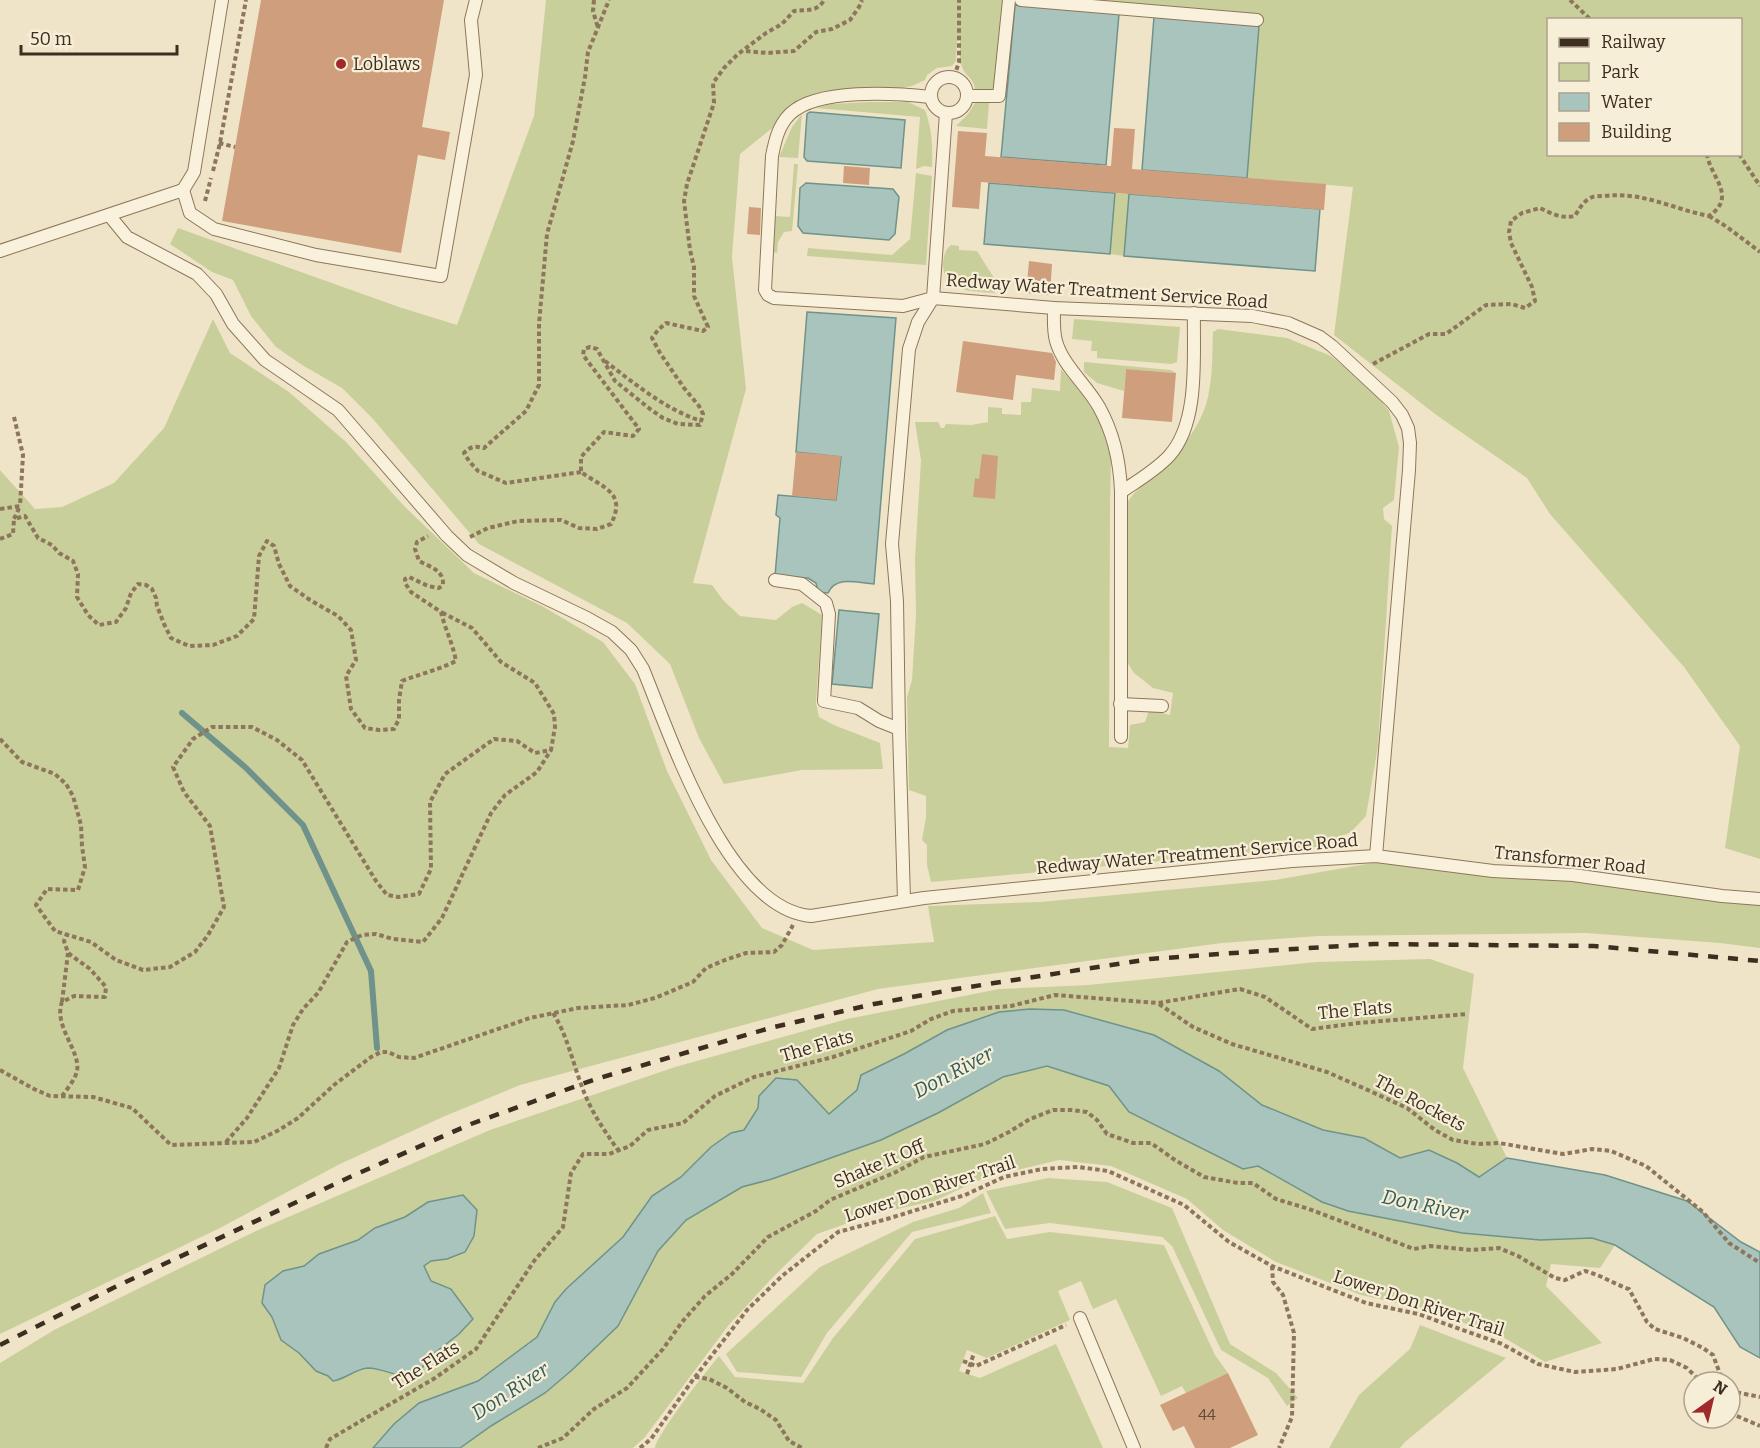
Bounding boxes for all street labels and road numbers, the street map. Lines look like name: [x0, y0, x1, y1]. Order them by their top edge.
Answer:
street label: Redway Water Treatment Service Road: [945, 269, 1269, 313]
street label: Redway Water Treatment Service Road: [1035, 829, 1359, 879]
street label: Transformer Road: [1493, 841, 1647, 879]
street label: The Flats: [1317, 996, 1393, 1024]
street label: The Flats: [778, 1025, 856, 1067]
street label: The Rockets: [1371, 1070, 1469, 1136]
street label: Shake It Off: [830, 1134, 929, 1193]
street label: Lower Don River Trail: [842, 1151, 1018, 1227]
street label: Lower Don River Trail: [1331, 1265, 1507, 1341]
street label: The Flats: [389, 1336, 463, 1394]

